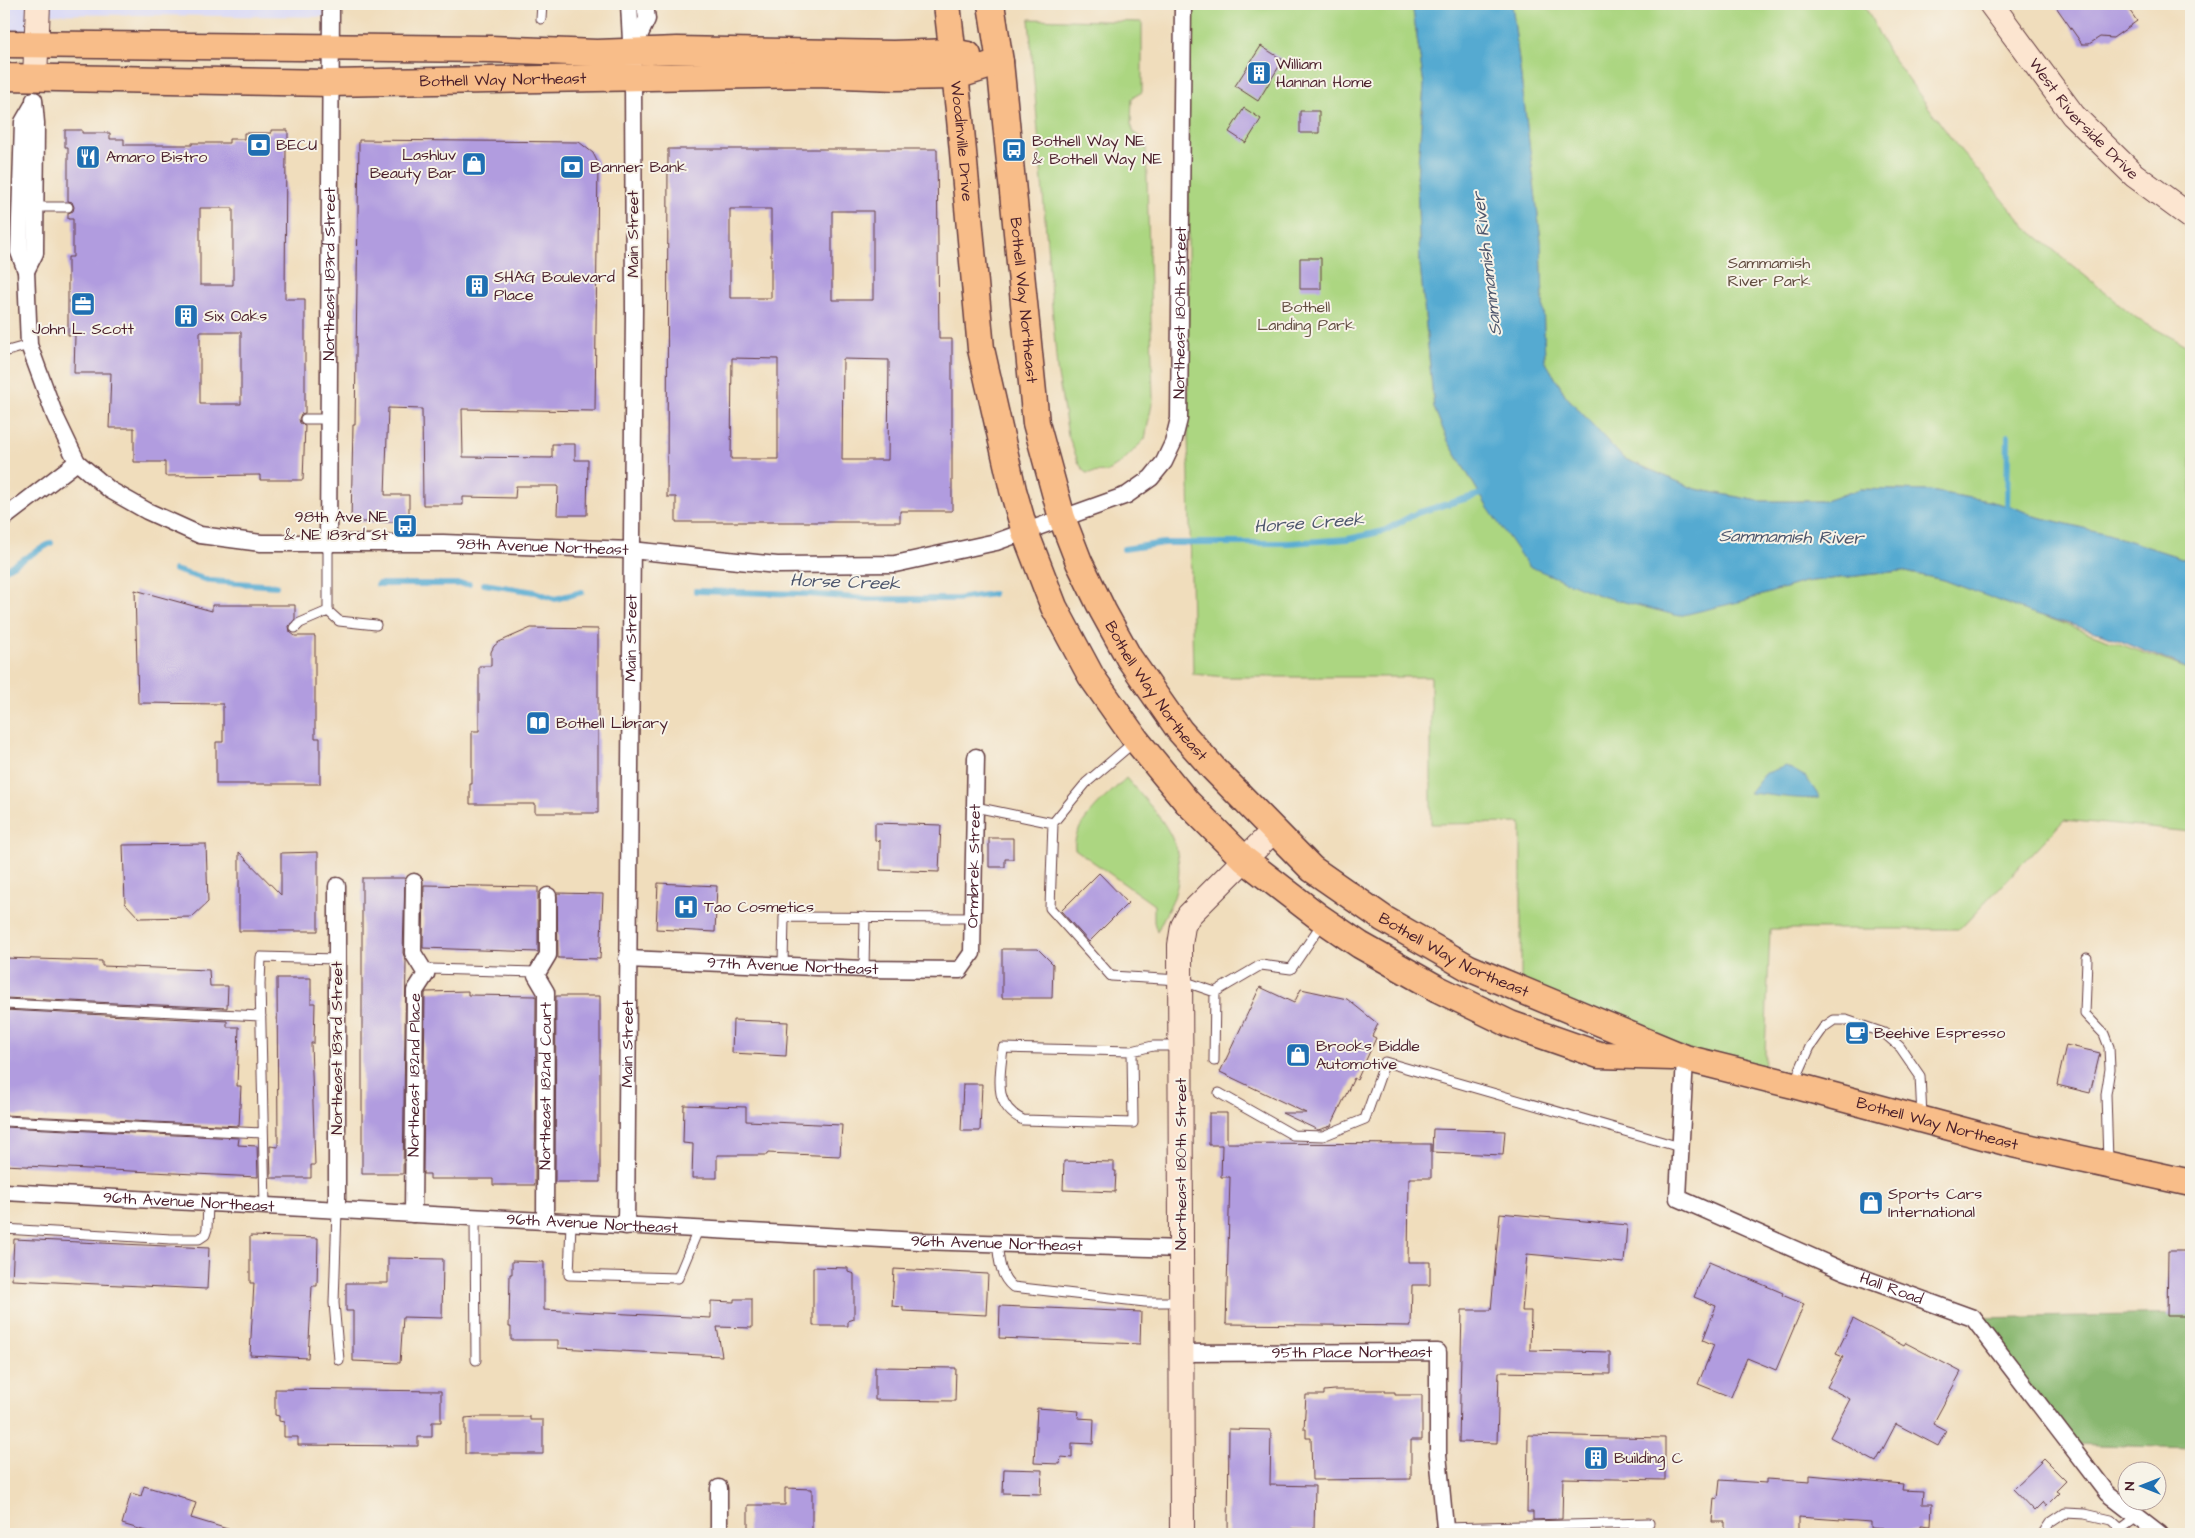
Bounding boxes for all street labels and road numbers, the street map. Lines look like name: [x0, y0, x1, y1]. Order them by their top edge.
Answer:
street label: West Riverside Drive: [2024, 54, 2144, 185]
street label: Bothell Way Northeast: [419, 67, 587, 92]
street label: Woodinville Drive: [945, 80, 979, 203]
street label: Northeast 183rd Street: [318, 187, 341, 361]
street label: Main Street: [622, 190, 644, 278]
street label: Bothell Way Northeast: [1005, 216, 1043, 385]
street label: Northeast 180th Street: [1168, 226, 1192, 399]
street label: 98th Avenue Northeast: [456, 533, 629, 561]
street label: Main Street: [620, 594, 643, 682]
street label: Bothell Way Northeast: [1100, 617, 1213, 766]
street label: Ormbrek Street: [962, 803, 986, 928]
street label: Bothell Way Northeast: [1375, 907, 1533, 1003]
street label: 97th Avenue Northeast: [707, 951, 879, 980]
street label: Northeast 183rd Street: [326, 961, 348, 1135]
street label: Northeast 182nd Place: [403, 993, 426, 1157]
street label: Main Street: [616, 1000, 639, 1088]
street label: Northeast 182nd Court: [534, 1001, 557, 1170]
street label: Northeast 180th Street: [1170, 1077, 1192, 1250]
street label: Bothell Way Northeast: [1854, 1091, 2021, 1156]
street label: 96th Avenue Northeast: [102, 1186, 276, 1218]
street label: 96th Avenue Northeast: [506, 1208, 679, 1239]
street label: 96th Avenue Northeast: [910, 1230, 1083, 1257]
street label: Hall Road: [1857, 1267, 1926, 1310]
street label: 95th Place Northeast: [1272, 1341, 1433, 1364]

